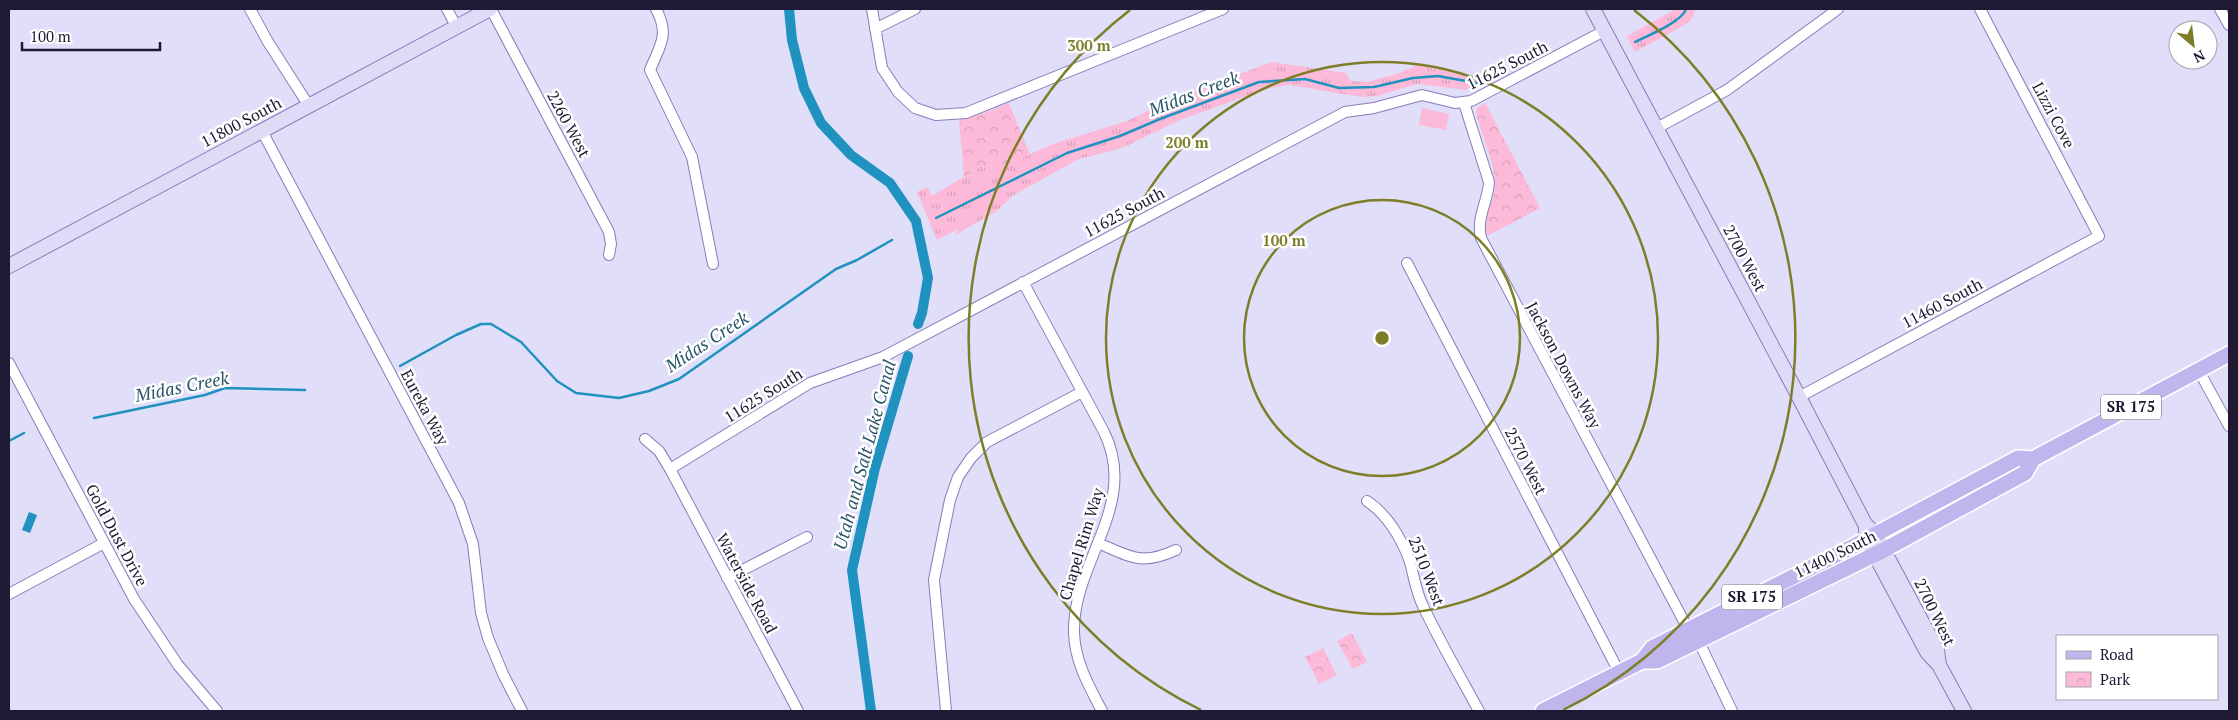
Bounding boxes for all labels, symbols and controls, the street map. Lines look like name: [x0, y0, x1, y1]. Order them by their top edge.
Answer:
scale bar: [22, 20, 160, 52]
north arrow: [2168, 20, 2218, 70]
text: 100 m: [30, 26, 71, 46]
text: 300 m: [1067, 35, 1111, 55]
street label: 11625 South: [1463, 35, 1552, 95]
text: N: [2190, 46, 2208, 68]
water label: Midas Creek: [1144, 65, 1243, 122]
street label: Lizzi Cove: [2027, 78, 2081, 152]
street label: 2260 West: [542, 87, 596, 161]
street label: 11800 South: [197, 91, 286, 152]
text: 200 m: [1165, 132, 1209, 152]
street label: 11625 South: [1080, 181, 1169, 242]
street label: 2700 West: [1718, 221, 1772, 295]
text: 100 m: [1262, 230, 1306, 250]
street label: 11460 South: [1898, 272, 1987, 333]
street label: Jackson Downs Way: [1521, 298, 1607, 433]
water label: Midas Creek: [659, 305, 753, 378]
centre of rings: [1373, 329, 1391, 347]
water label: Utah and Salt Lake Canal: [827, 357, 901, 552]
street label: 11625 South: [720, 362, 807, 428]
water label: Midas Creek: [132, 365, 231, 407]
street label: Eureka Way: [396, 365, 455, 450]
road number: SR 175: [2101, 394, 2161, 420]
street label: 2570 West: [1500, 424, 1552, 498]
street label: Gold Dust Drive: [81, 480, 153, 590]
street label: Chapel Rim Way: [1053, 484, 1109, 603]
street label: 11400 South: [1790, 524, 1880, 583]
street label: Waterside Road: [711, 529, 783, 637]
street label: 2510 West: [1404, 533, 1450, 609]
street label: 2700 West: [1909, 574, 1961, 650]
road number: SR 175: [1722, 584, 1782, 610]
legend: [2056, 635, 2218, 700]
text: Road: [2100, 644, 2133, 664]
text: Park: [2100, 669, 2130, 689]

